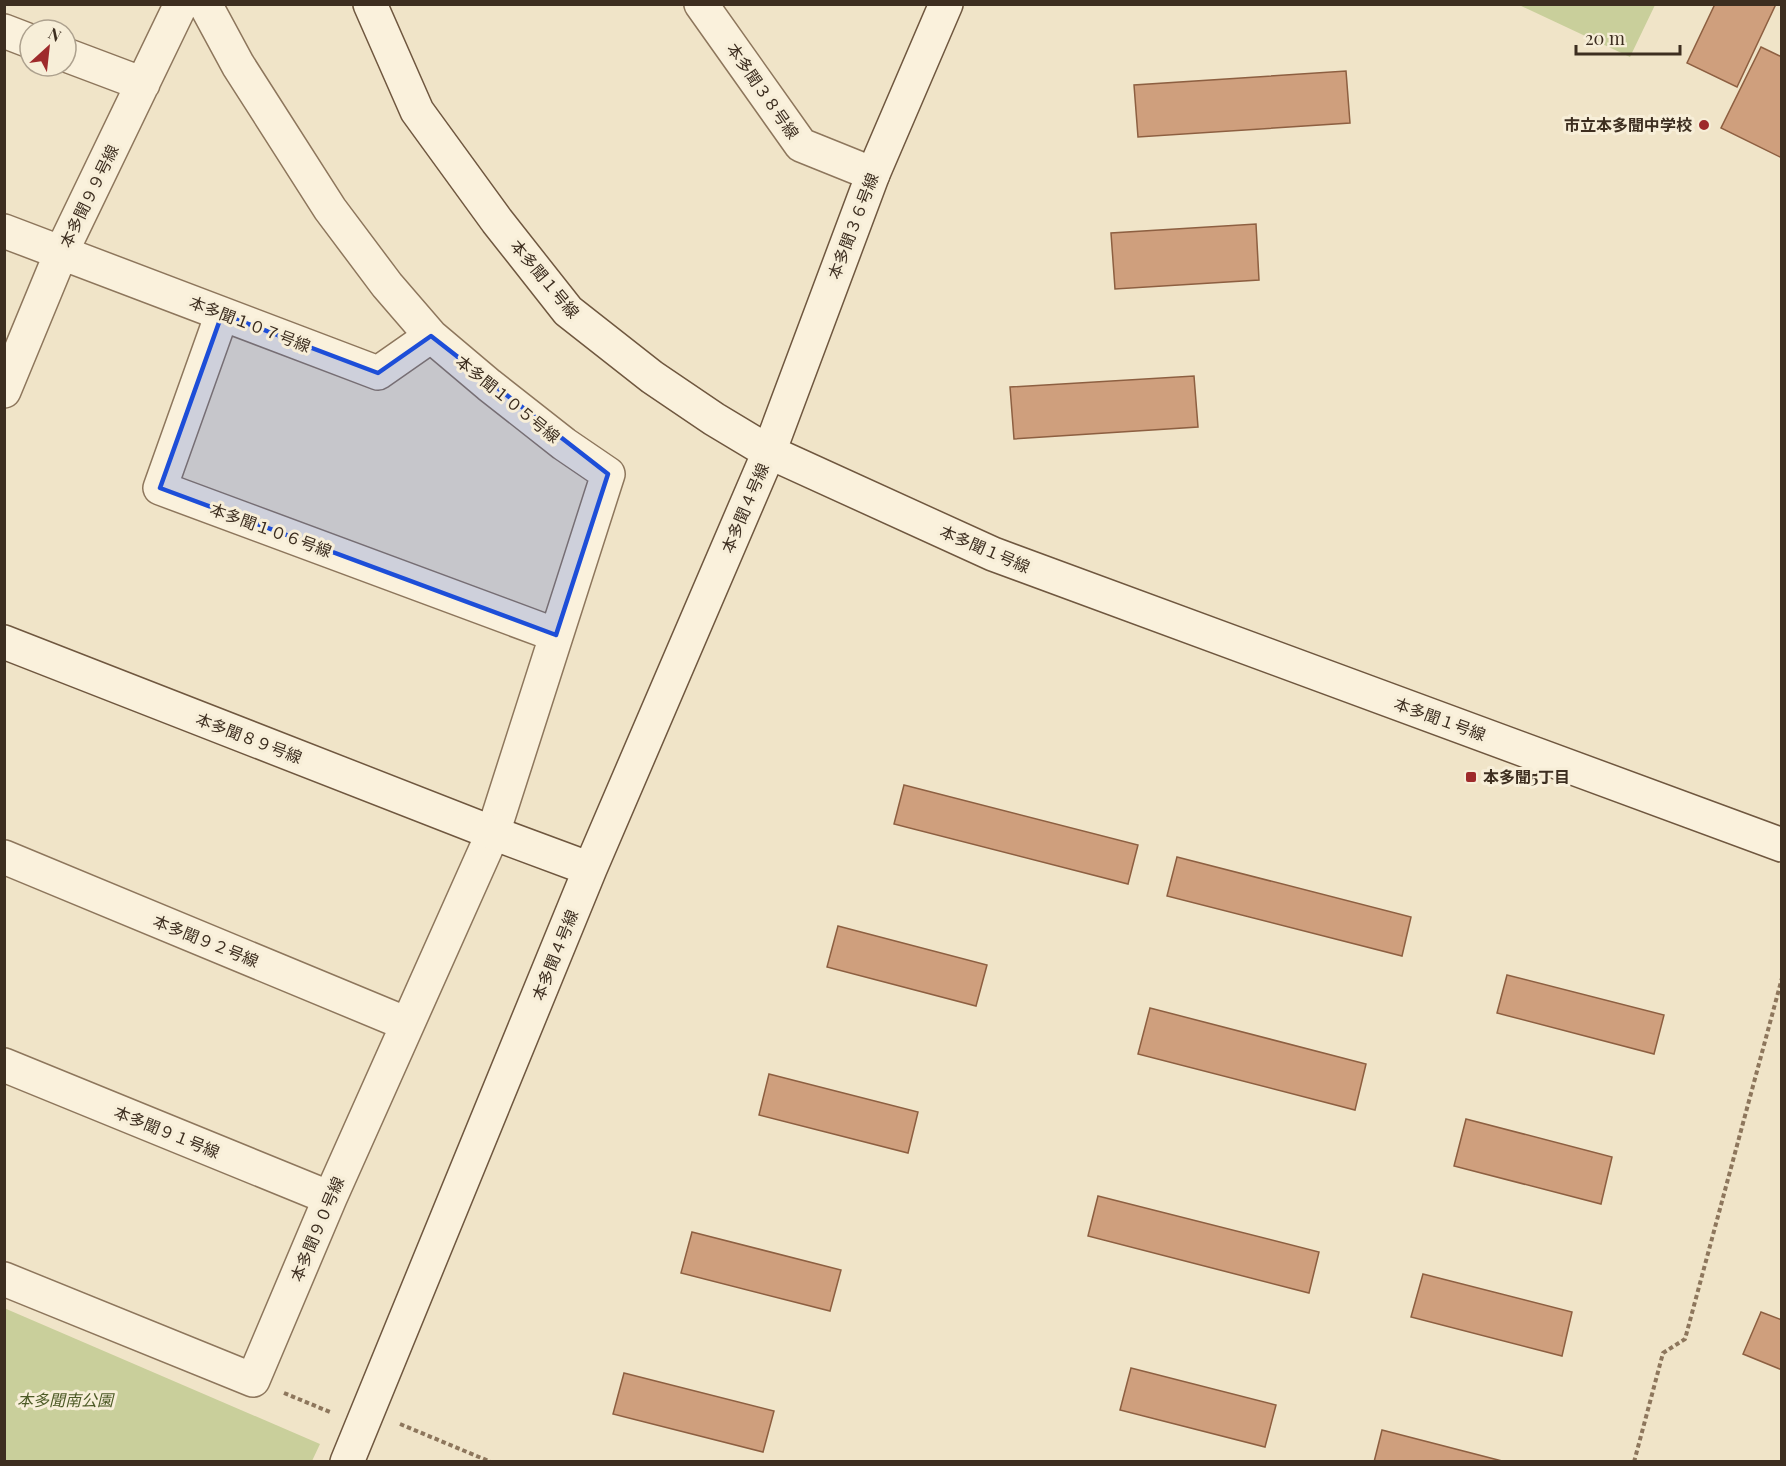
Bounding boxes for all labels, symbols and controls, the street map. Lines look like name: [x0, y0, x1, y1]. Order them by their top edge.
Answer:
north arrow: [18, 18, 78, 78]
scale bar: [1576, 18, 1680, 56]
text: N: [45, 22, 65, 46]
text: 20 m: [1585, 26, 1625, 50]
street label: 本多聞３８号線: [723, 39, 804, 143]
place label: 市立本多聞中学校: [1564, 114, 1692, 135]
marker: 市立本多聞中学校: [1697, 118, 1711, 132]
street label: 本多聞９９号線: [55, 141, 123, 251]
street label: 本多聞３６号線: [823, 170, 882, 282]
street label: 本多聞１号線: [506, 235, 584, 322]
street label: 本多聞１０７号線: [187, 291, 314, 356]
street label: 本多聞１０５号線: [452, 350, 565, 447]
street label: 本多聞４号線: [716, 460, 773, 556]
street label: 本多聞１０６号線: [207, 498, 335, 561]
street label: 本多聞１号線: [937, 520, 1033, 577]
street label: 本多聞１号線: [1391, 692, 1489, 745]
street label: 本多聞８９号線: [193, 708, 305, 767]
place label: 本多聞5丁目: [1483, 766, 1570, 787]
marker: 本多聞5丁目: [1464, 770, 1478, 784]
street label: 本多聞４号線: [527, 906, 582, 1003]
street label: 本多聞９２号線: [150, 910, 262, 971]
street label: 本多聞９１号線: [111, 1101, 223, 1162]
street label: 本多聞９０号線: [285, 1173, 348, 1284]
park label: 本多聞南公園: [17, 1389, 115, 1410]

